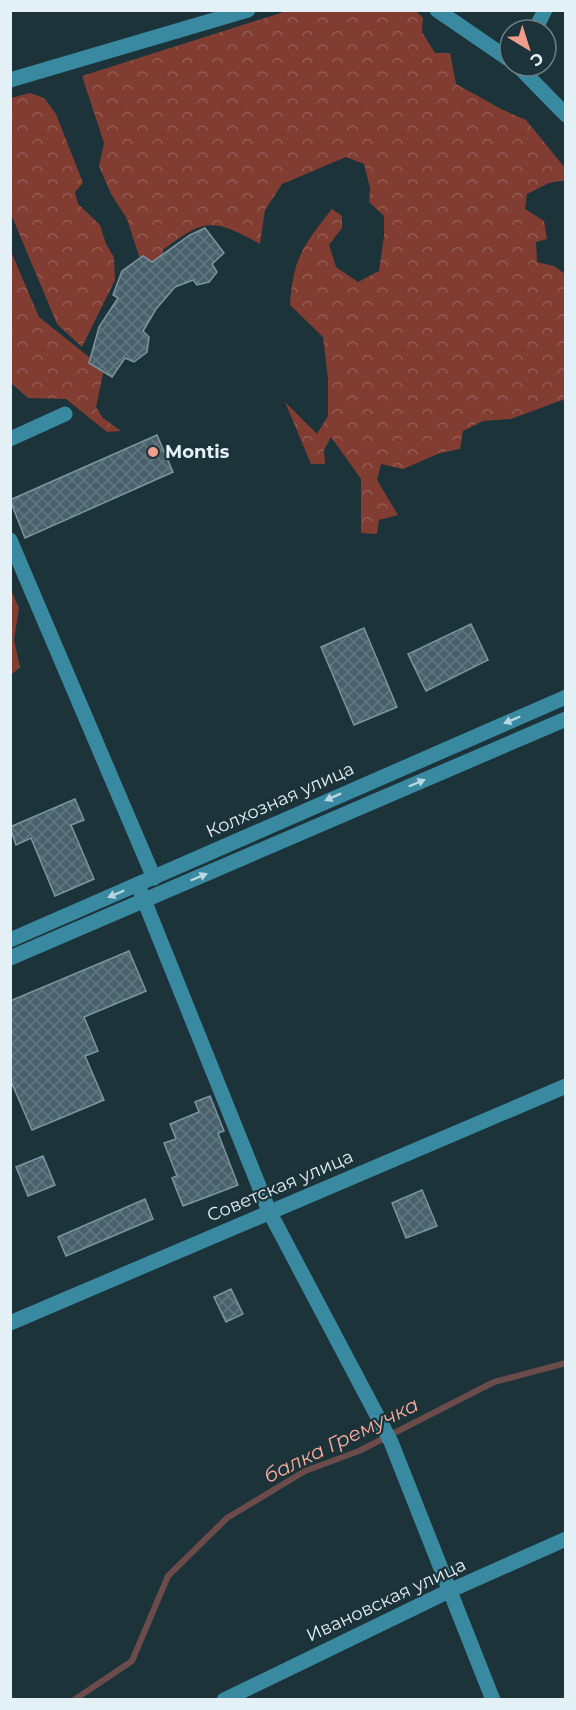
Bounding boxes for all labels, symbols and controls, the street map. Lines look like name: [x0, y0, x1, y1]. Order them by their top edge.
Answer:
north arrow: [498, 18, 558, 78]
text: С: [526, 48, 547, 71]
place label: Montis: [165, 441, 230, 463]
marker: Montis: [146, 445, 160, 459]
one-way arrow: [502, 715, 520, 725]
street label: Колхозная улица: [203, 758, 357, 842]
one-way arrow: [408, 778, 426, 788]
one-way arrow: [324, 793, 341, 802]
one-way arrow: [191, 872, 209, 882]
one-way arrow: [107, 889, 125, 899]
street label: Советская улица: [204, 1145, 356, 1227]
water label: балка Гремучка: [260, 1392, 422, 1488]
street label: Ивановская улица: [303, 1553, 469, 1647]

